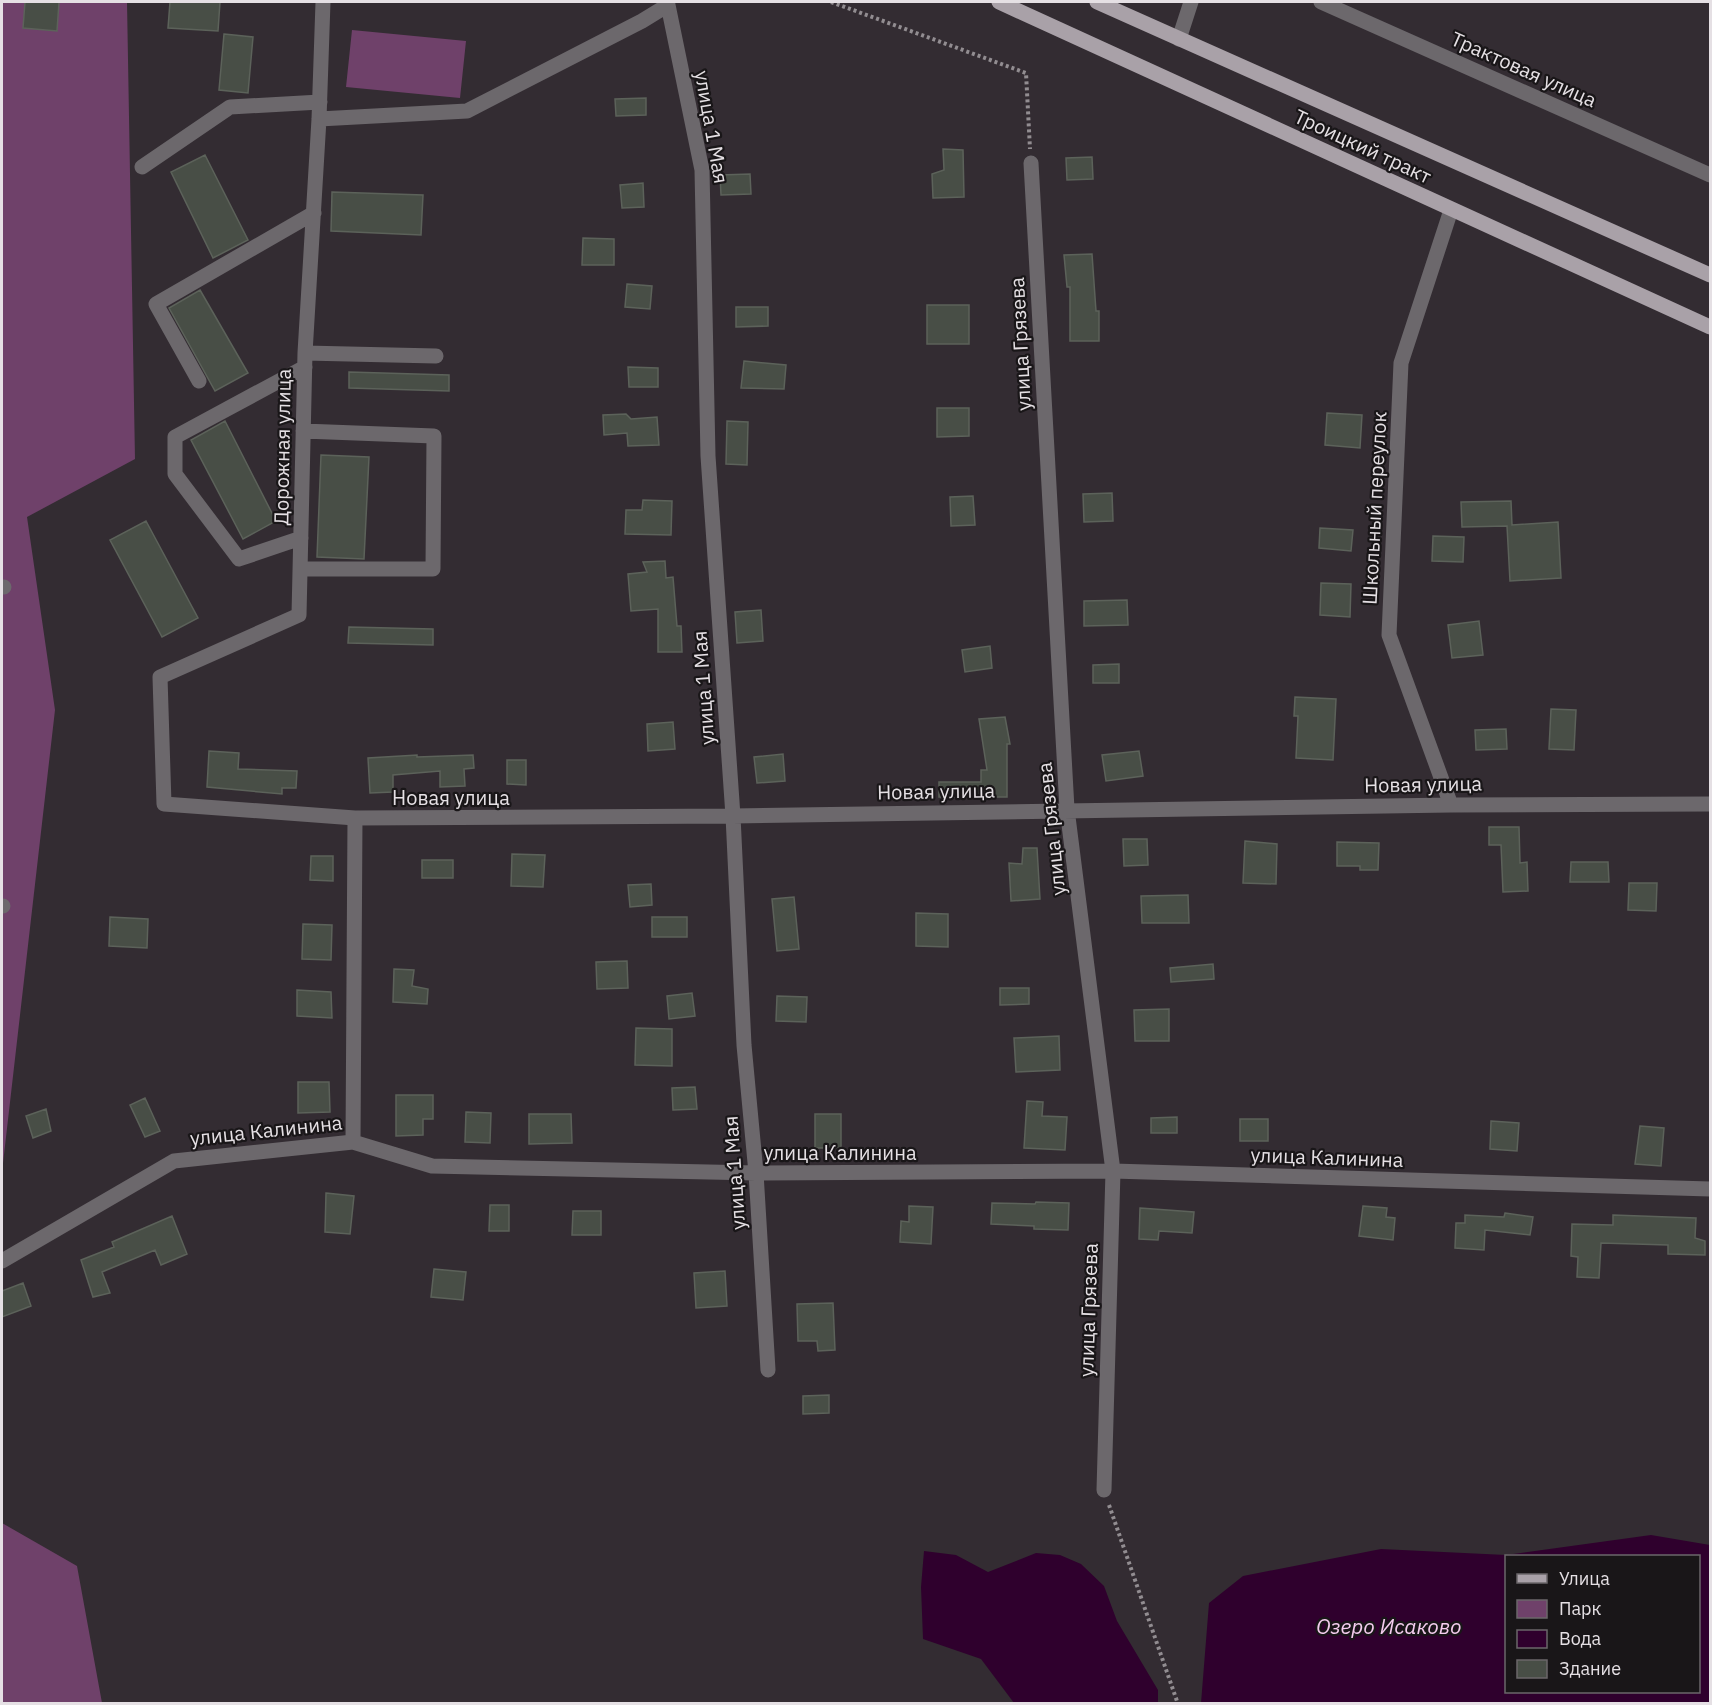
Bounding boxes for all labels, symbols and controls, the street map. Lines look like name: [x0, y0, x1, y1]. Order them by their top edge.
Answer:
street label: Трактовая улица: [1447, 25, 1601, 113]
street label: улица 1 Мая: [689, 68, 735, 186]
street label: Троицкий тракт: [1290, 102, 1437, 190]
street label: улица Грязева: [1003, 276, 1037, 412]
street label: Дорожная улица: [267, 368, 297, 526]
street label: Школьный переулок: [1355, 411, 1393, 605]
street label: улица 1 Мая: [686, 630, 720, 746]
street label: улица Грязева: [1031, 761, 1071, 897]
street label: Новая улица: [1364, 769, 1482, 799]
street label: Новая улица: [877, 776, 995, 806]
street label: Новая улица: [392, 784, 510, 811]
street label: улица Калинина: [188, 1109, 344, 1151]
street label: улица 1 Мая: [717, 1115, 751, 1231]
street label: улица Калинина: [763, 1139, 917, 1166]
street label: улица Калинина: [1250, 1141, 1404, 1173]
street label: улица Грязева: [1072, 1242, 1104, 1377]
legend: [1505, 1555, 1700, 1693]
text: Улица: [1559, 1567, 1610, 1590]
text: Парк: [1559, 1597, 1602, 1620]
water label: Озеро Исаково: [1316, 1612, 1462, 1640]
text: Вода: [1559, 1627, 1602, 1650]
text: Здание: [1559, 1657, 1621, 1680]

